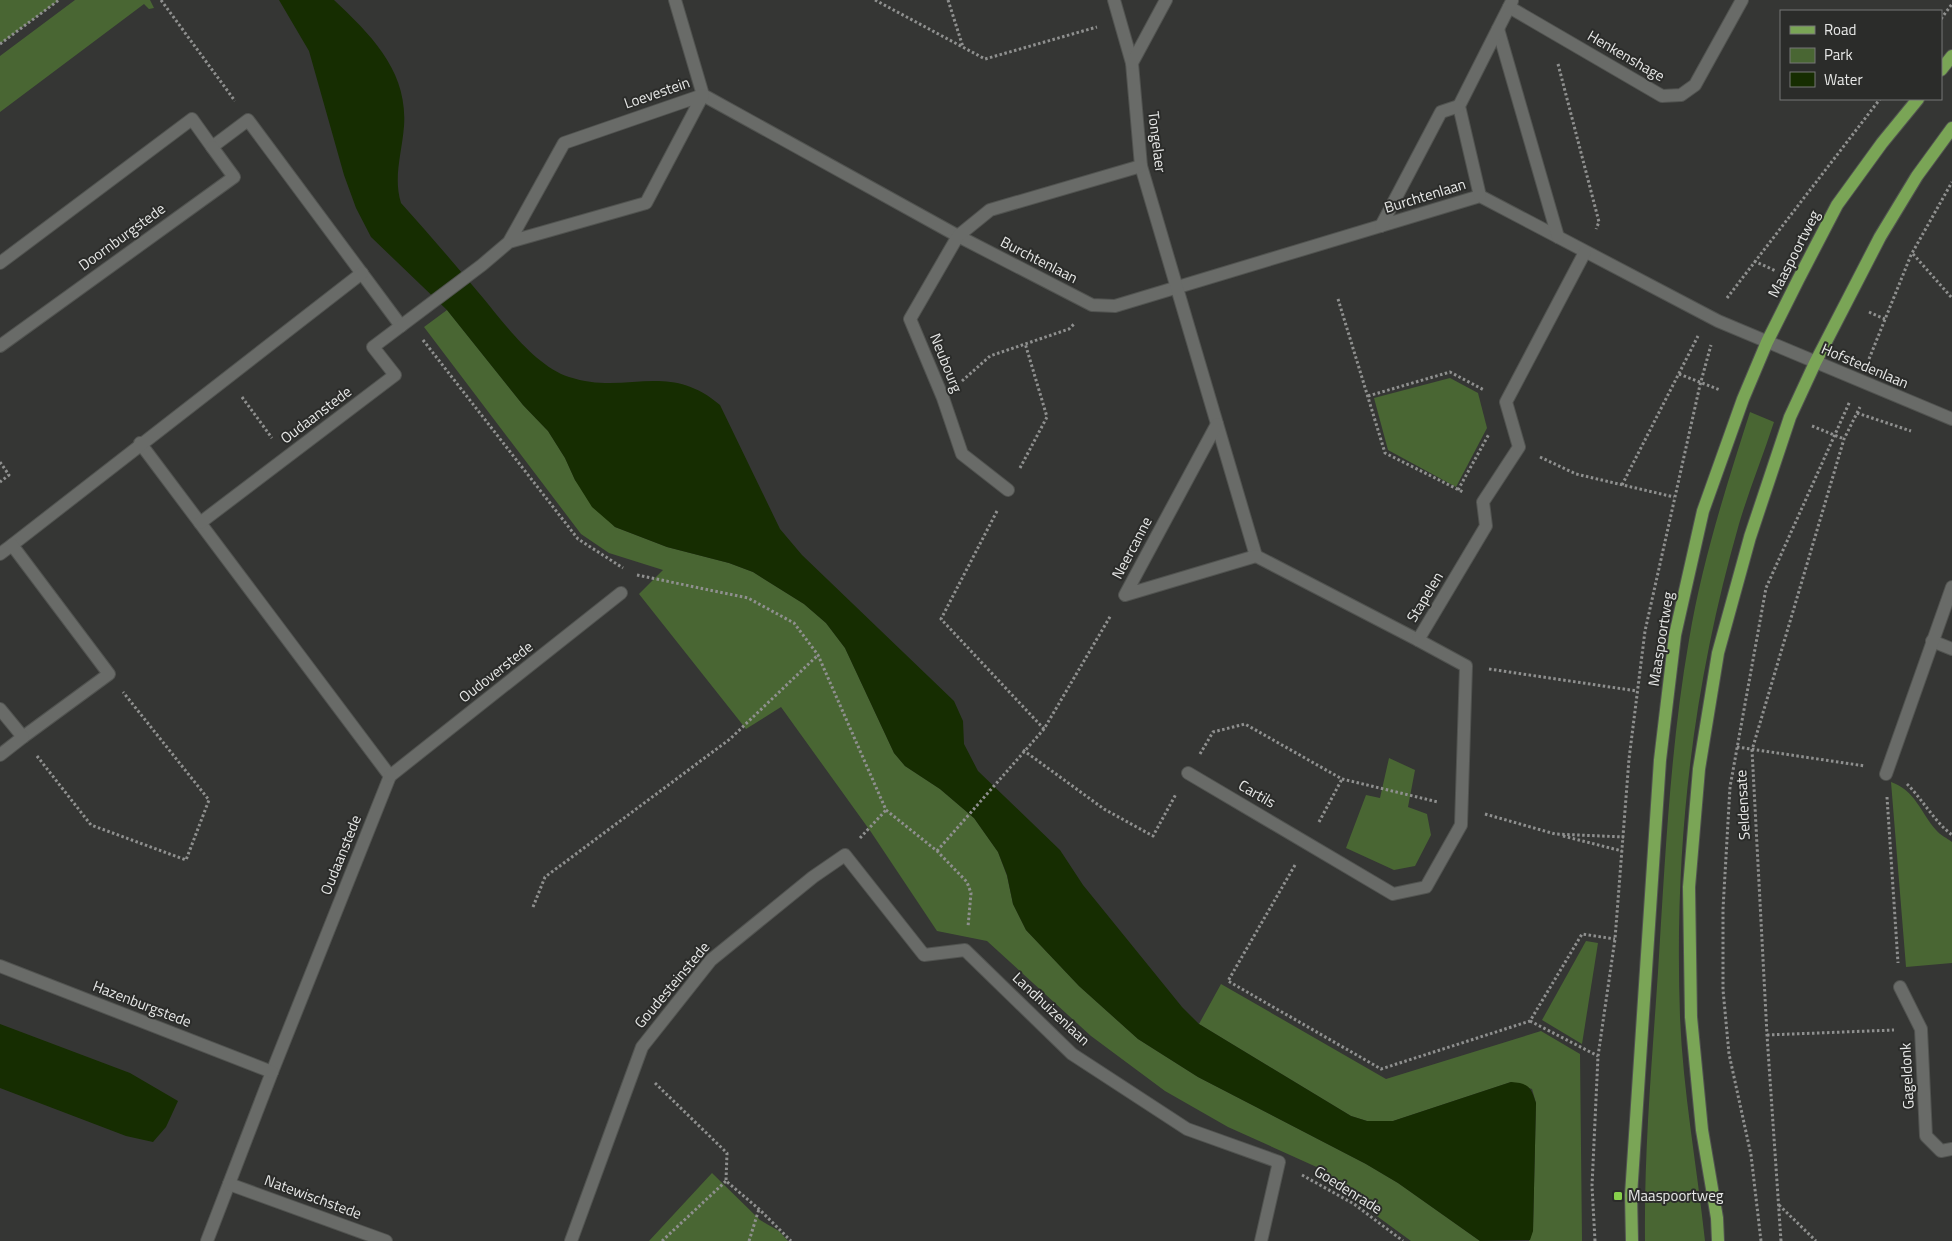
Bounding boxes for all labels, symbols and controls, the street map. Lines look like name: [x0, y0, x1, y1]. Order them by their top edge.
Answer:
legend: [1780, 10, 1942, 100]
text: Road: [1824, 18, 1856, 41]
street label: Henkenshage: [1583, 24, 1669, 87]
text: Park: [1824, 43, 1853, 66]
text: Water: [1824, 68, 1863, 91]
street label: Loevestein: [621, 71, 693, 115]
street label: Tongelaer: [1142, 110, 1173, 174]
street label: Burchtenlaan: [1381, 172, 1469, 219]
street label: Doornburgstede: [73, 197, 170, 276]
street label: Maaspoortweg: [1762, 206, 1826, 302]
street label: Burchtenlaan: [996, 230, 1082, 289]
street label: Neubourg: [924, 330, 969, 396]
street label: Hofstedenlaan: [1818, 337, 1912, 394]
street label: Oudaanstede: [275, 380, 356, 449]
street label: Neercanne: [1105, 512, 1158, 583]
street label: Stapelen: [1400, 567, 1449, 626]
street label: Maaspoortweg: [1642, 590, 1679, 688]
street label: Oudoverstede: [454, 635, 538, 708]
street label: Seldensate: [1729, 769, 1756, 841]
street label: Cartils: [1234, 774, 1280, 814]
street label: Oudaanstede: [314, 811, 367, 898]
street label: Goudesteinstede: [628, 936, 715, 1033]
street label: Landhuizenlaan: [1007, 966, 1095, 1051]
street label: Hazenburgstede: [89, 974, 195, 1033]
street label: Gageldonk: [1893, 1042, 1920, 1110]
street label: Goedenrade: [1310, 1160, 1387, 1220]
street label: Natewischstede: [261, 1168, 365, 1225]
place label: Maaspoortweg: [1628, 1184, 1724, 1207]
marker: Maaspoortweg: [1612, 1190, 1624, 1202]

